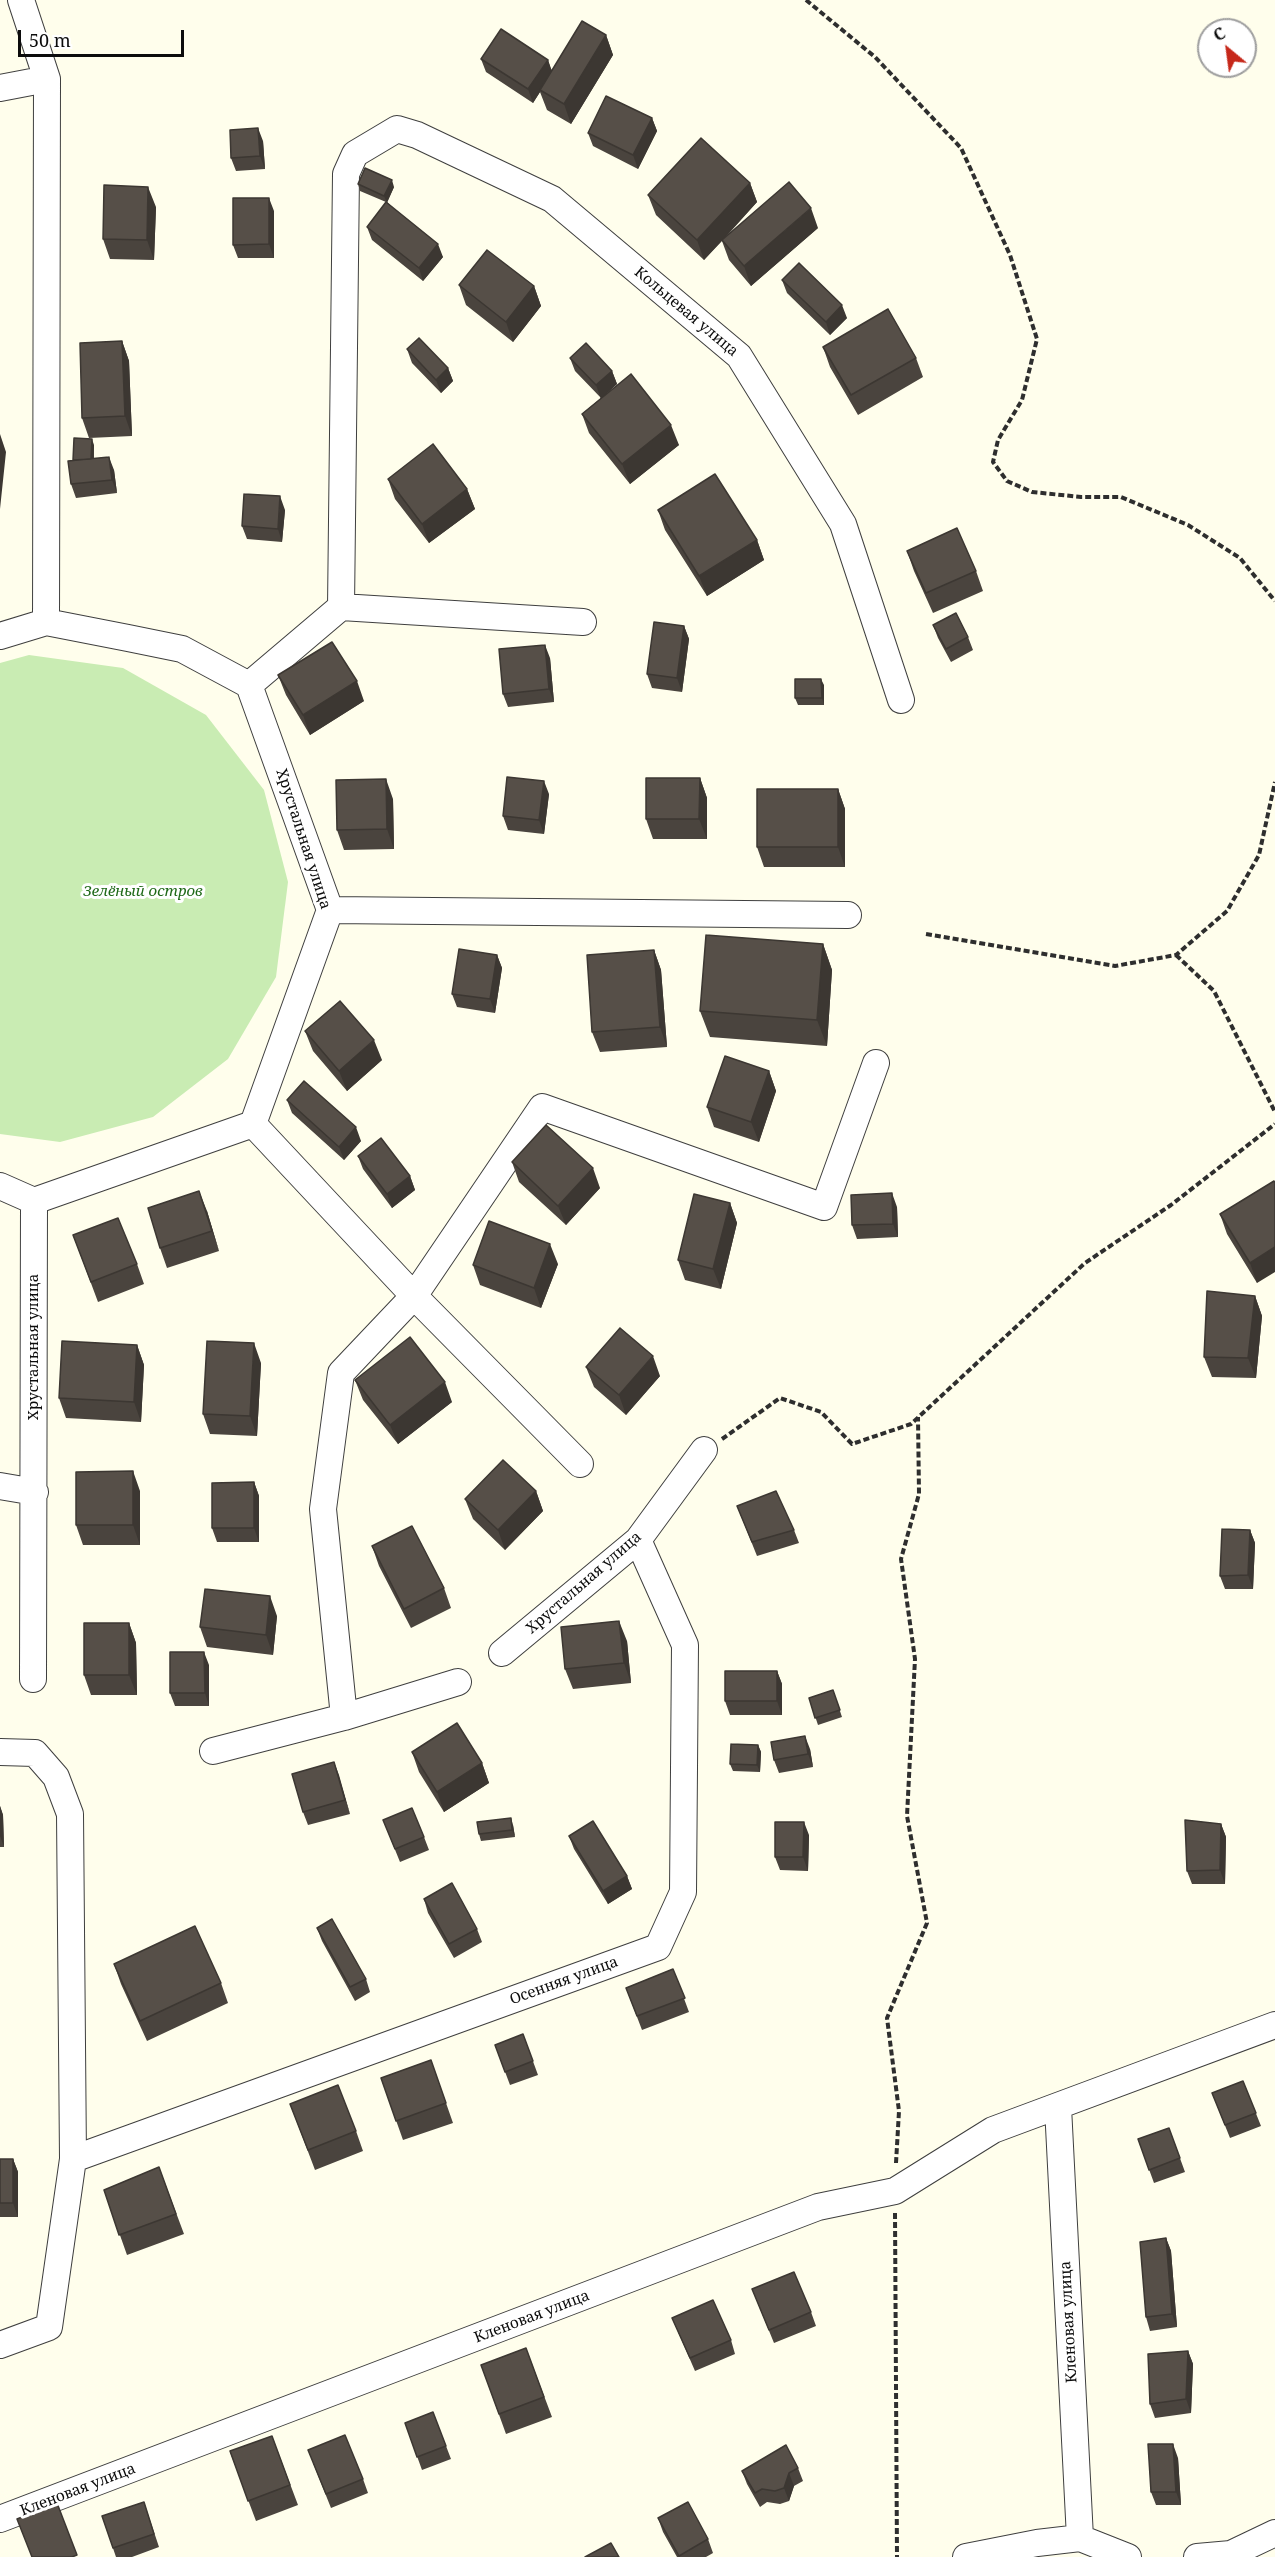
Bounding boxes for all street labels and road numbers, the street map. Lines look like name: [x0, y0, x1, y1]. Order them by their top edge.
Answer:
street label: Кольцевая улица: [630, 263, 742, 361]
street label: Хрустальная улица: [272, 767, 334, 911]
street label: Хрустальная улица: [25, 1274, 43, 1420]
street label: Хрустальная улица: [523, 1528, 645, 1638]
street label: Осенняя улица: [507, 1953, 621, 2009]
street label: Кленовая улица: [1057, 2261, 1081, 2383]
street label: Кленовая улица: [472, 2287, 592, 2347]
street label: Кленовая улица: [18, 2460, 138, 2520]

